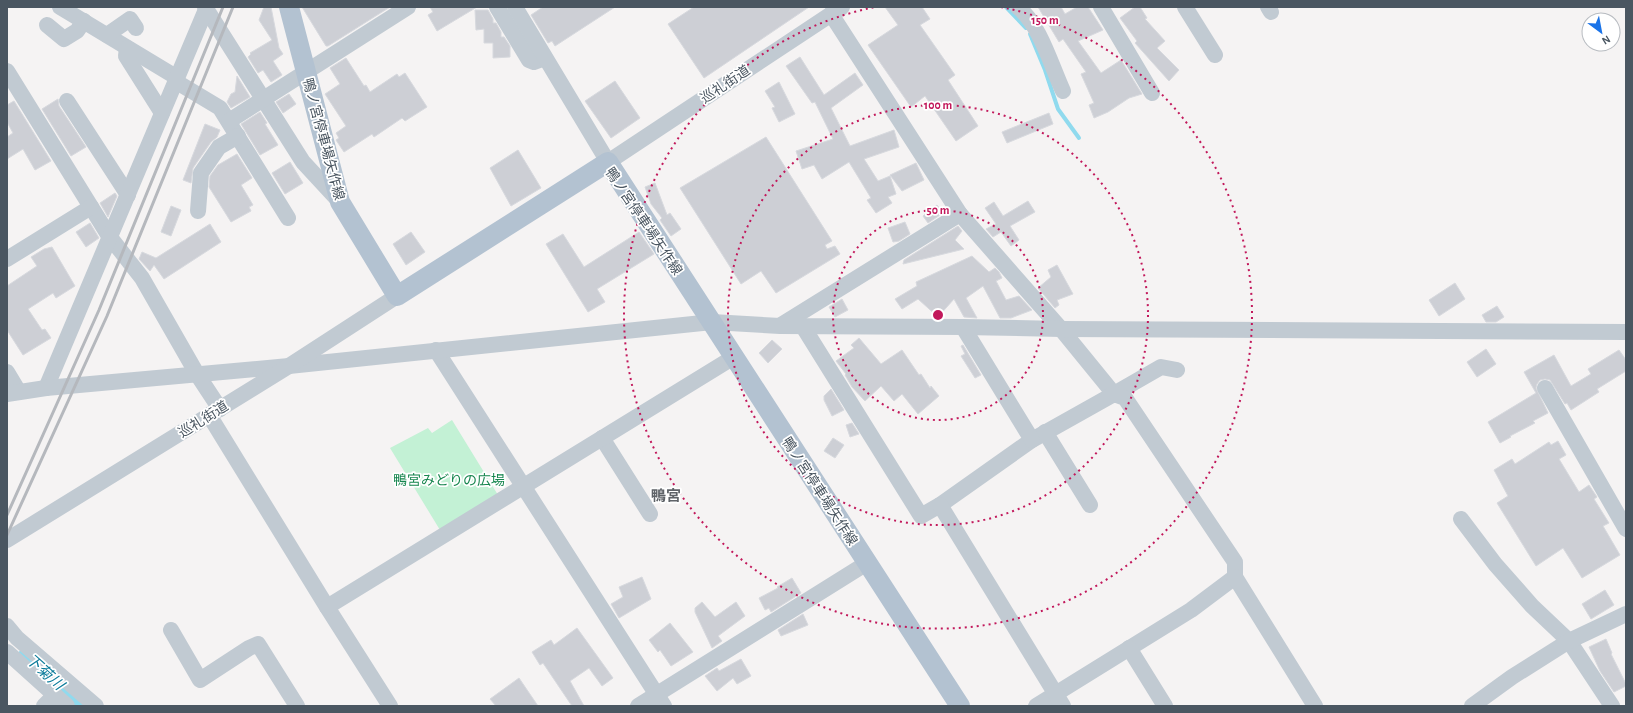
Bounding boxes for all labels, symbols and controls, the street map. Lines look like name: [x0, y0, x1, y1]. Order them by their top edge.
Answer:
north arrow: [1581, 12, 1621, 52]
text: 150 m: [1031, 14, 1059, 26]
text: N: [1600, 33, 1612, 47]
street label: 巡礼街道: [698, 63, 753, 106]
street label: 鴨ノ宮停車場矢作線: [300, 76, 347, 202]
text: 100 m: [924, 99, 952, 111]
street label: 鴨ノ宮停車場矢作線: [602, 165, 685, 278]
text: 50 m: [927, 204, 950, 216]
centre of rings: [931, 308, 945, 322]
street label: 巡礼街道: [176, 398, 231, 441]
street label: 鴨ノ宮停車場矢作線: [779, 434, 860, 548]
park label: 鴨宮みどりの広場: [393, 473, 505, 488]
district label: 鴨宮: [651, 488, 681, 504]
water label: 下菊川: [23, 651, 69, 694]

